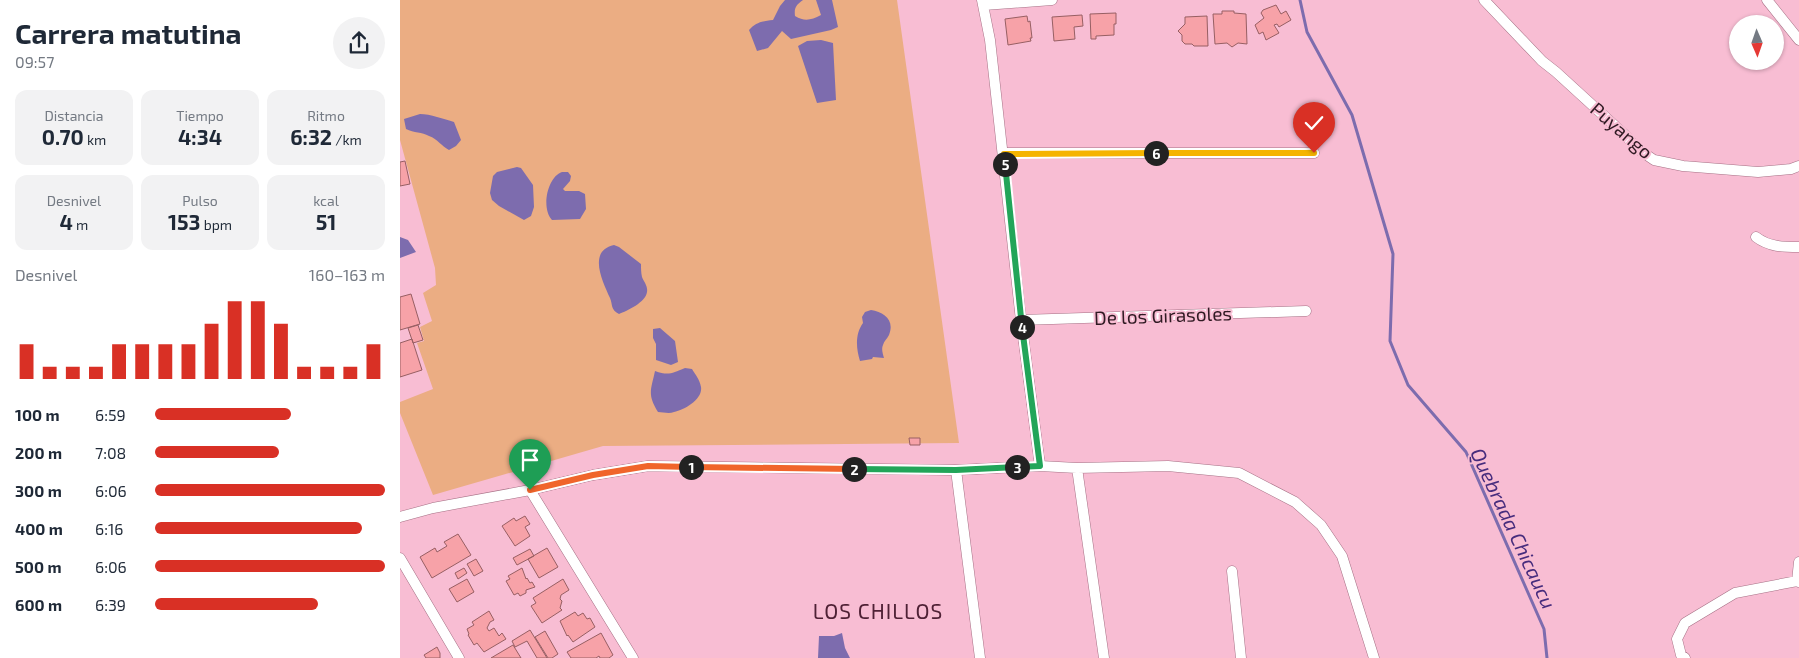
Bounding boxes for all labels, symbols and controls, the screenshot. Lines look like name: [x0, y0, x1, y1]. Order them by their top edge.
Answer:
north arrow: [1729, 15, 1784, 70]
map controls: [1729, 15, 1784, 70]
text: Carrera matutina: [15, 16, 241, 50]
button: share: [333, 17, 385, 69]
text: 09:57: [15, 52, 54, 71]
street label: Puyango: [1586, 97, 1658, 163]
pin: [1293, 102, 1335, 153]
text: Distancia: [44, 107, 104, 124]
text: Tiempo: [176, 107, 224, 124]
text: Ritmo: [307, 107, 345, 124]
icon: check: [1300, 109, 1328, 137]
text: 0.70: [42, 124, 84, 149]
text: 4:34: [178, 124, 222, 149]
text: 6:32: [290, 124, 332, 149]
text: km: [84, 131, 106, 148]
text: /km: [332, 131, 362, 148]
pin: 6: [1144, 140, 1168, 166]
text: 6: [1152, 145, 1161, 162]
pin: 5: [992, 152, 1018, 176]
text: 5: [1002, 156, 1009, 173]
text: Desnivel: [47, 192, 101, 209]
text: Pulso: [182, 192, 218, 209]
text: kcal: [313, 192, 339, 209]
text: 4: [60, 209, 73, 234]
text: 153: [168, 209, 201, 234]
text: 51: [316, 209, 336, 234]
text: m: [73, 216, 88, 233]
text: bpm: [201, 216, 232, 233]
text: Desnivel: [15, 265, 77, 284]
text: 160–163 m: [309, 265, 385, 284]
street label: De los Girasoles: [1094, 301, 1232, 329]
pin: 4: [1010, 314, 1034, 340]
text: 4: [1018, 319, 1027, 336]
text: 100 m: [15, 405, 60, 424]
text: 6:59: [95, 405, 126, 424]
pin: [509, 439, 551, 490]
text: 200 m: [15, 443, 62, 462]
text: 7:08: [95, 443, 126, 462]
water label: Quebrada Chicaucu: [1466, 444, 1562, 612]
icon: arrive: [516, 446, 544, 474]
pin: 1: [678, 454, 704, 480]
pin: 3: [1004, 454, 1030, 480]
pin: 2: [842, 456, 866, 482]
text: 1: [688, 459, 695, 476]
text: 3: [1014, 459, 1021, 476]
text: 2: [850, 461, 859, 478]
text: 300 m: [15, 481, 62, 500]
text: 6:06: [95, 481, 127, 500]
text: 400 m: [15, 519, 63, 538]
text: 6:16: [95, 519, 123, 538]
text: 500 m: [15, 557, 62, 576]
text: 6:06: [95, 557, 127, 576]
text: 600 m: [15, 595, 62, 614]
text: 6:39: [95, 595, 126, 614]
district label: LOS CHILLOS: [813, 598, 943, 623]

